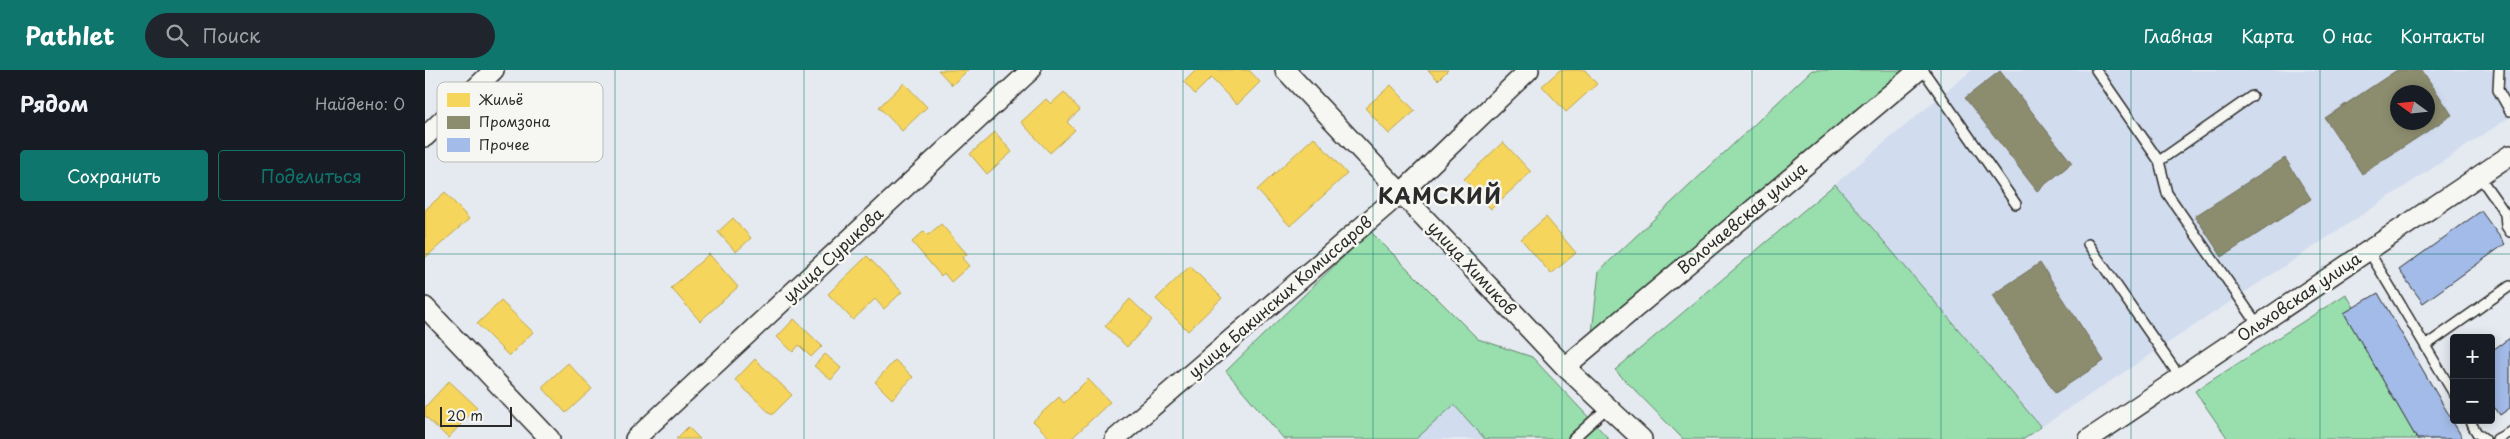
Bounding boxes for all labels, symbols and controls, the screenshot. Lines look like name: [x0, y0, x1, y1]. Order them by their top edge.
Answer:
search box: [145, 13, 495, 58]
text: Pathlet: [25, 17, 115, 53]
icon: search: [163, 21, 191, 49]
text: Поиск: [203, 21, 260, 49]
text: Главная: [2144, 22, 2213, 49]
text: Карта: [2241, 22, 2294, 49]
text: О нас: [2322, 22, 2372, 49]
text: Контакты: [2400, 22, 2485, 49]
legend: [437, 82, 603, 162]
north arrow: [2390, 85, 2435, 130]
text: Рядом: [20, 87, 88, 119]
text: Жильё: [478, 89, 523, 110]
text: Найдено: 0: [315, 91, 405, 115]
text: Промзона: [479, 111, 550, 132]
text: Прочее: [479, 134, 530, 155]
button: Сохранить: [20, 150, 208, 201]
button: Поделиться: [218, 150, 405, 201]
street label: Волочаевская улица: [1671, 156, 1811, 279]
district label: КАМСКИЙ: [1378, 179, 1502, 211]
street label: улица Сурикова: [777, 201, 888, 307]
street label: улица Бакинских Комиссаров: [1182, 210, 1376, 383]
street label: улица Химиков: [1423, 215, 1523, 320]
street label: Ольховская улица: [2232, 246, 2365, 347]
map controls: [2450, 334, 2495, 424]
button: +: [2450, 334, 2495, 379]
button: −: [2450, 379, 2495, 424]
scale bar: [440, 404, 513, 427]
text: 20 m: [447, 405, 483, 426]

